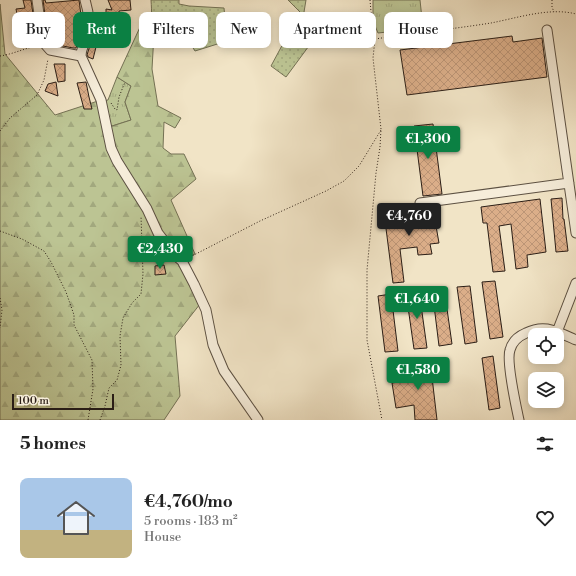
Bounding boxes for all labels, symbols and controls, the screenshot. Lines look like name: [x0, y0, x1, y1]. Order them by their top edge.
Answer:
chip: Buy: [12, 12, 65, 48]
chip: Rent: [73, 12, 131, 48]
chip: Filters: [139, 12, 208, 48]
chip: New: [216, 12, 271, 48]
chip: Apartment: [279, 12, 376, 48]
chip: House: [384, 12, 453, 48]
pin: €1,300: [395, 126, 461, 160]
text: €1,300: [405, 131, 451, 147]
pin: €4,760: [376, 203, 442, 237]
text: €4,760: [386, 208, 432, 224]
pin: €2,430: [127, 236, 193, 270]
text: €2,430: [137, 241, 183, 257]
pin: €1,640: [384, 286, 450, 320]
text: €1,640: [394, 291, 440, 307]
map controls: [528, 328, 564, 408]
button: locate: [528, 328, 564, 364]
pin: €1,580: [385, 357, 451, 391]
text: €1,580: [396, 362, 440, 378]
button: layers: [528, 372, 564, 408]
scale bar: [12, 392, 114, 411]
text: 100 m: [18, 394, 49, 408]
text: 5 homes: [20, 433, 86, 455]
icon: filters: [534, 433, 556, 455]
text: €4,760/mo: [144, 491, 233, 513]
icon: home: [52, 494, 100, 542]
icon: heart: [534, 507, 556, 529]
text: 5 rooms · 183 m²: [144, 513, 238, 529]
text: House: [144, 529, 181, 545]

